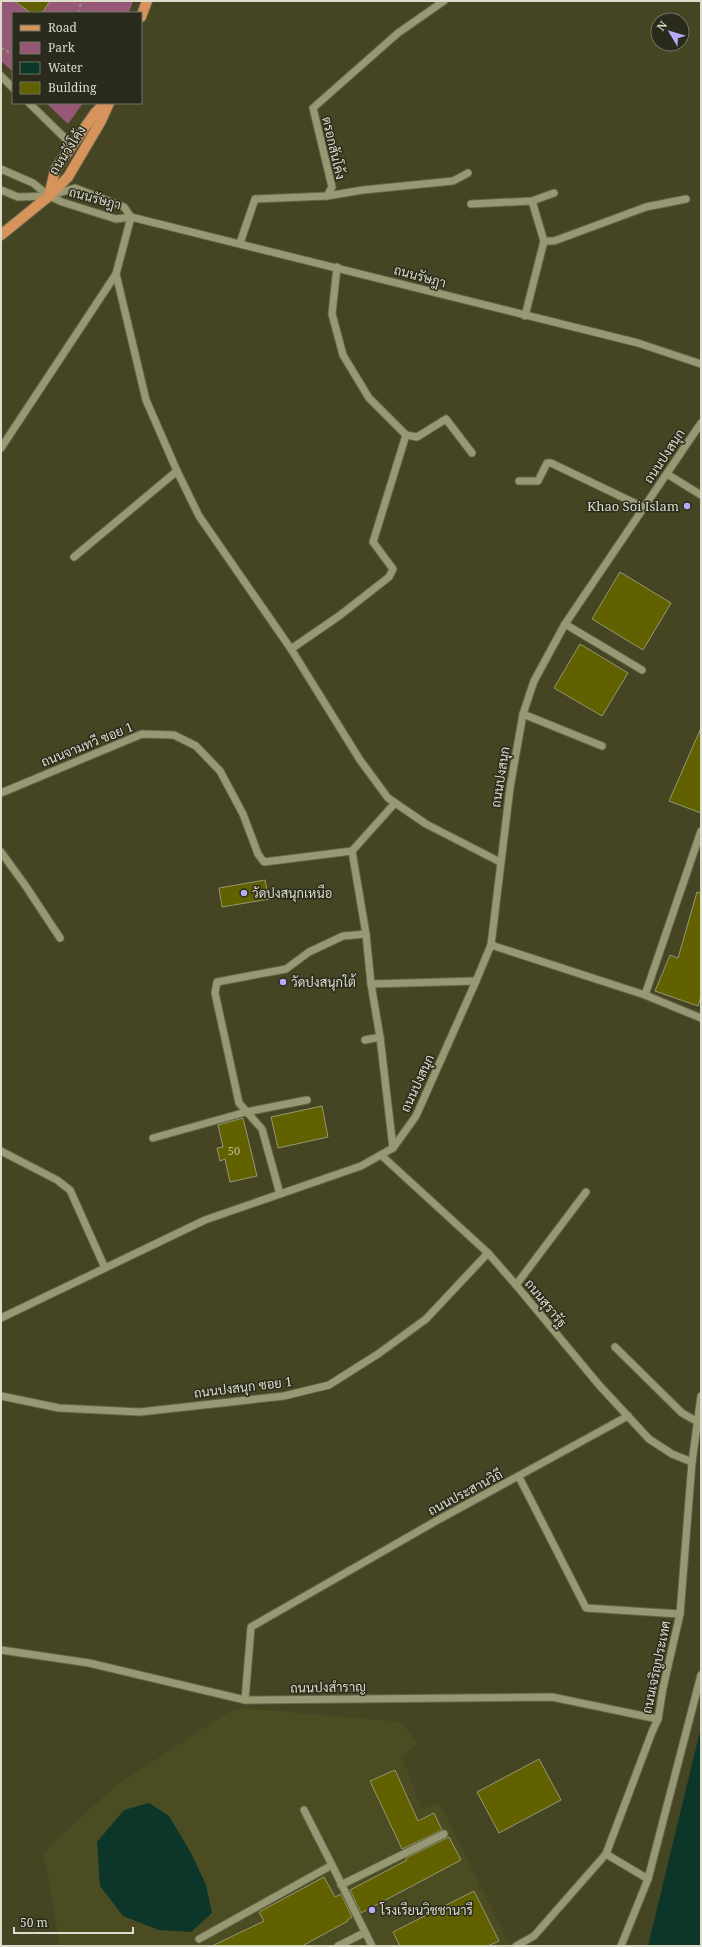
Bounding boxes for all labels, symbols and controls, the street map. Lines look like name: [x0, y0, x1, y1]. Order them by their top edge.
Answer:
legend: [12, 12, 142, 104]
north arrow: [650, 12, 690, 52]
text: N: [653, 17, 671, 34]
text: Road: [48, 19, 78, 36]
text: Park: [48, 39, 76, 56]
text: Water: [48, 59, 83, 76]
text: Building: [48, 79, 97, 96]
street label: ตรอกสันโค้ง: [318, 115, 350, 181]
street label: ถนนวังโค้ง: [44, 122, 90, 178]
street label: ถนนรัษฎา: [67, 182, 123, 214]
street label: ถนนรัษฎา: [392, 260, 448, 292]
street label: ถนนปงสนุก: [639, 425, 690, 487]
place label: Khao Soi Islam: [587, 497, 679, 515]
marker: Khao Soi Islam: [682, 501, 692, 511]
street label: ถนนจามทวี ซอย 1: [38, 717, 136, 771]
street label: ถนนปงสนุก: [486, 745, 515, 809]
place label: วัดปงสนุกเหนือ: [252, 884, 332, 903]
marker: วัดปงสนุกเหนือ: [239, 888, 249, 898]
place label: วัดปงสนุกใต้: [291, 973, 357, 992]
marker: วัดปงสนุกใต้: [278, 977, 288, 987]
street label: ถนนปงสนุก: [396, 1051, 439, 1115]
house number: 50: [228, 1143, 240, 1158]
street label: ถนนสุรารัฐ: [520, 1275, 571, 1332]
street label: ถนนปงสนุก ซอย 1: [193, 1372, 293, 1403]
street label: ถนนประสานวิถี: [424, 1465, 506, 1519]
street label: ถนนเจริญประเทศ: [637, 1619, 675, 1715]
street label: ถนนปงสำราญ: [290, 1677, 366, 1697]
place label: โรงเรียนวิชชานารี: [379, 1901, 473, 1919]
marker: โรงเรียนวิชชานารี: [367, 1905, 377, 1915]
scale bar: [14, 1909, 133, 1935]
text: 50 m: [20, 1914, 48, 1931]

